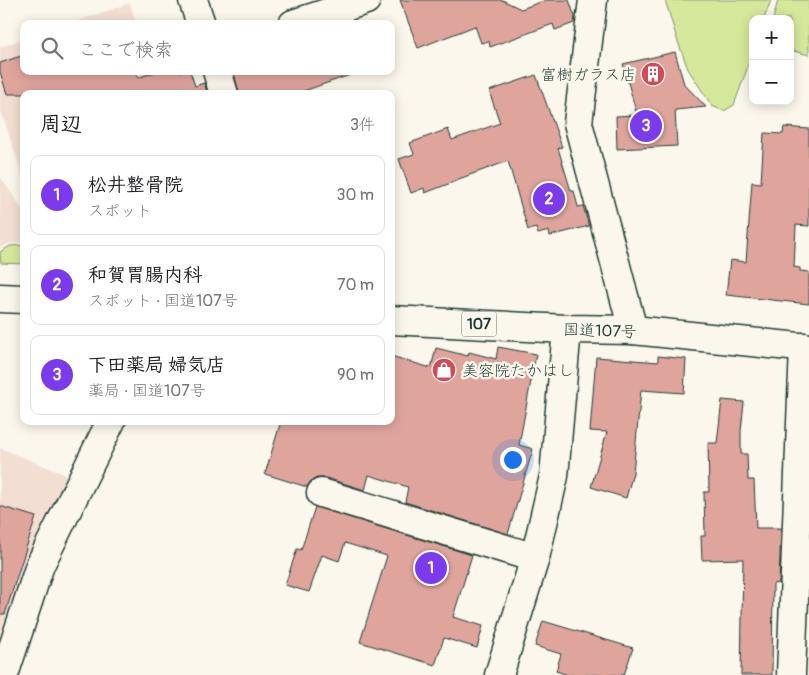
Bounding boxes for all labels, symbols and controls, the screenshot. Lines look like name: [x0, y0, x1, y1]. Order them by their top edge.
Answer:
map controls: [749, 15, 794, 105]
button: +: [749, 15, 794, 60]
search box: [20, 20, 395, 75]
icon: search: [38, 34, 66, 62]
text: ここで検索: [78, 38, 173, 62]
button: −: [749, 60, 794, 105]
building icon: 富樹ガラス店: [640, 61, 666, 87]
place label: 富樹ガラス店: [541, 65, 636, 85]
pin: 3: [630, 107, 662, 145]
text: 周辺: [40, 111, 82, 138]
text: 3件: [350, 115, 375, 135]
text: 松井整骨院: [88, 173, 183, 197]
pin: 2: [533, 180, 565, 218]
text: 1: [54, 185, 60, 205]
text: 30 m: [336, 185, 374, 205]
text: スポット: [88, 201, 152, 221]
text: 和賀胃腸内科: [88, 263, 202, 287]
text: 2: [53, 275, 61, 295]
text: 70 m: [337, 275, 374, 295]
text: スポット · 国道107号: [88, 291, 238, 311]
road number: 107: [462, 312, 496, 336]
street label: 国道107号: [563, 320, 637, 342]
text: 下田薬局 婦気店: [88, 353, 225, 377]
shop icon: 美容院たかはし: [431, 357, 457, 383]
place label: 美容院たかはし: [462, 361, 574, 381]
text: 3: [53, 365, 61, 385]
text: 90 m: [337, 365, 374, 385]
text: 薬局 · 国道107号: [88, 381, 206, 401]
your location: [500, 447, 526, 473]
pin: 1: [415, 549, 447, 587]

